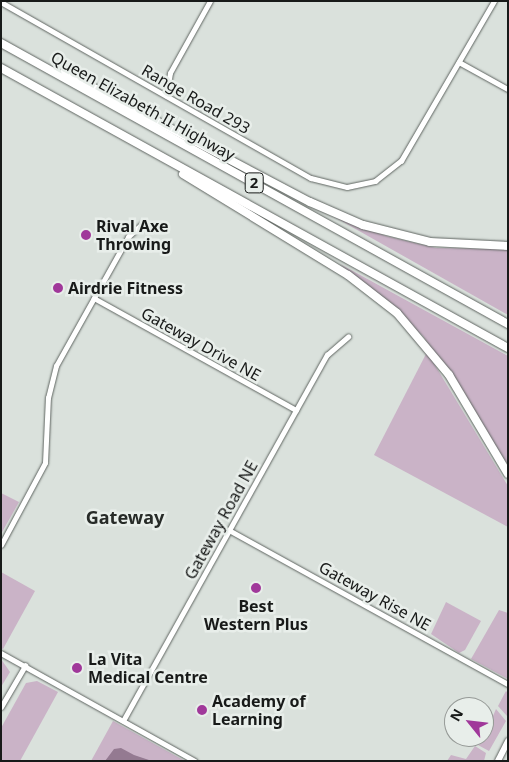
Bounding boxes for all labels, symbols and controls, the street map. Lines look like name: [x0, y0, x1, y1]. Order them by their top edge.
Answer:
street label: Queen Elizabeth II Highway: [48, 47, 238, 165]
street label: Range Road 293: [138, 60, 254, 138]
road number: 2: [244, 170, 264, 196]
place label: Rival Axe Throwing: [96, 216, 171, 254]
marker: Rival Axe Throwing: [80, 229, 92, 241]
place label: Airdrie Fitness: [68, 278, 183, 298]
marker: Airdrie Fitness: [52, 282, 64, 294]
street label: Gateway Drive NE: [138, 303, 264, 385]
street label: Gateway Road NE: [180, 457, 262, 583]
district label: Gateway: [86, 506, 164, 528]
street label: Gateway Rise NE: [316, 557, 434, 635]
marker: Best Western Plus: [250, 582, 262, 594]
place label: Best Western Plus: [204, 596, 308, 634]
place label: La Vita Medical Centre: [88, 649, 208, 687]
marker: La Vita Medical Centre: [70, 661, 84, 675]
place label: Academy of Learning: [212, 691, 306, 729]
north arrow: [444, 697, 494, 747]
marker: Academy of Learning: [196, 704, 208, 716]
text: N: [445, 705, 467, 725]

